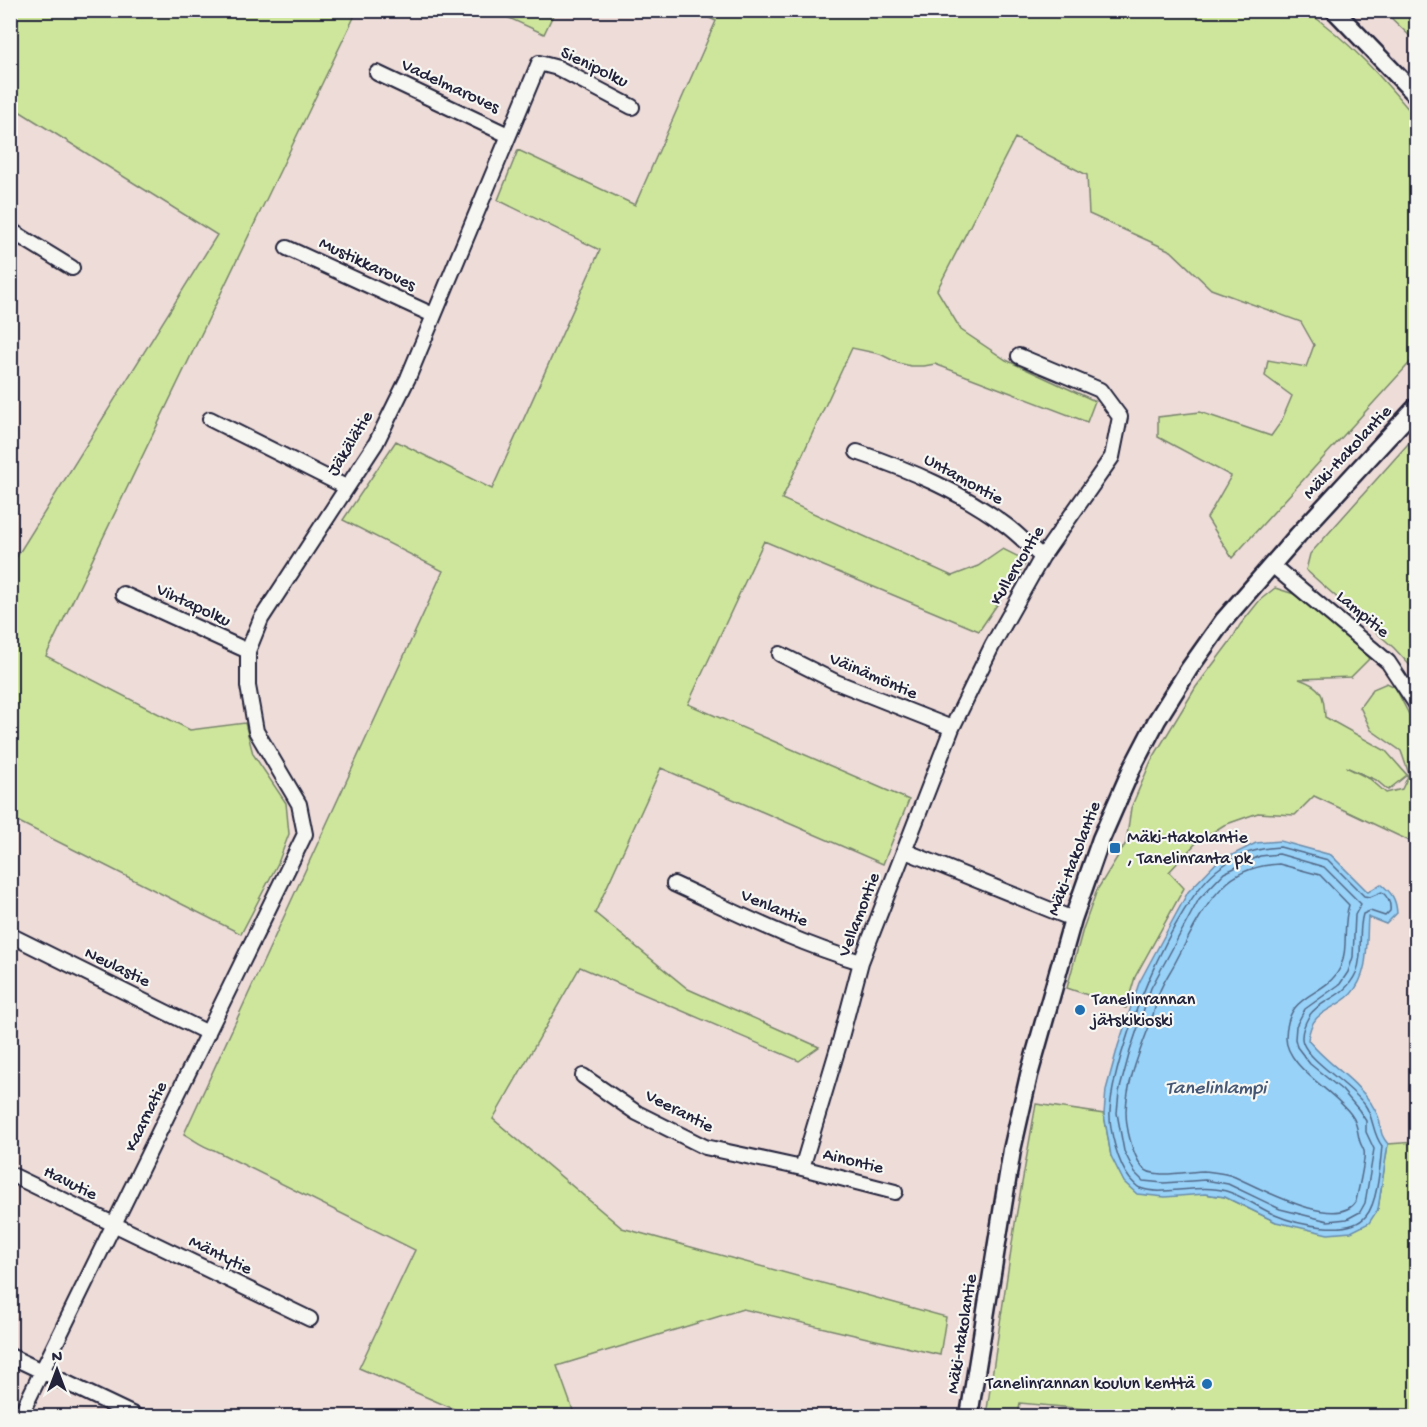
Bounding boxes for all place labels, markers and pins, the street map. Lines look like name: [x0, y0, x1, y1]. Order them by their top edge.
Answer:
place label: Mäki-Hakolantie , Tanelinranta pk: [1127, 828, 1253, 870]
marker: Mäki-Hakolantie , Tanelinranta pk: [1108, 841, 1122, 855]
place label: Tanelinrannan jätskikioski: [1089, 990, 1196, 1032]
marker: Tanelinrannan jätskikioski: [1073, 1003, 1087, 1017]
place label: Tanelinrannan koulun kenttä: [985, 1374, 1196, 1395]
marker: Tanelinrannan koulun kenttä: [1200, 1377, 1214, 1391]

